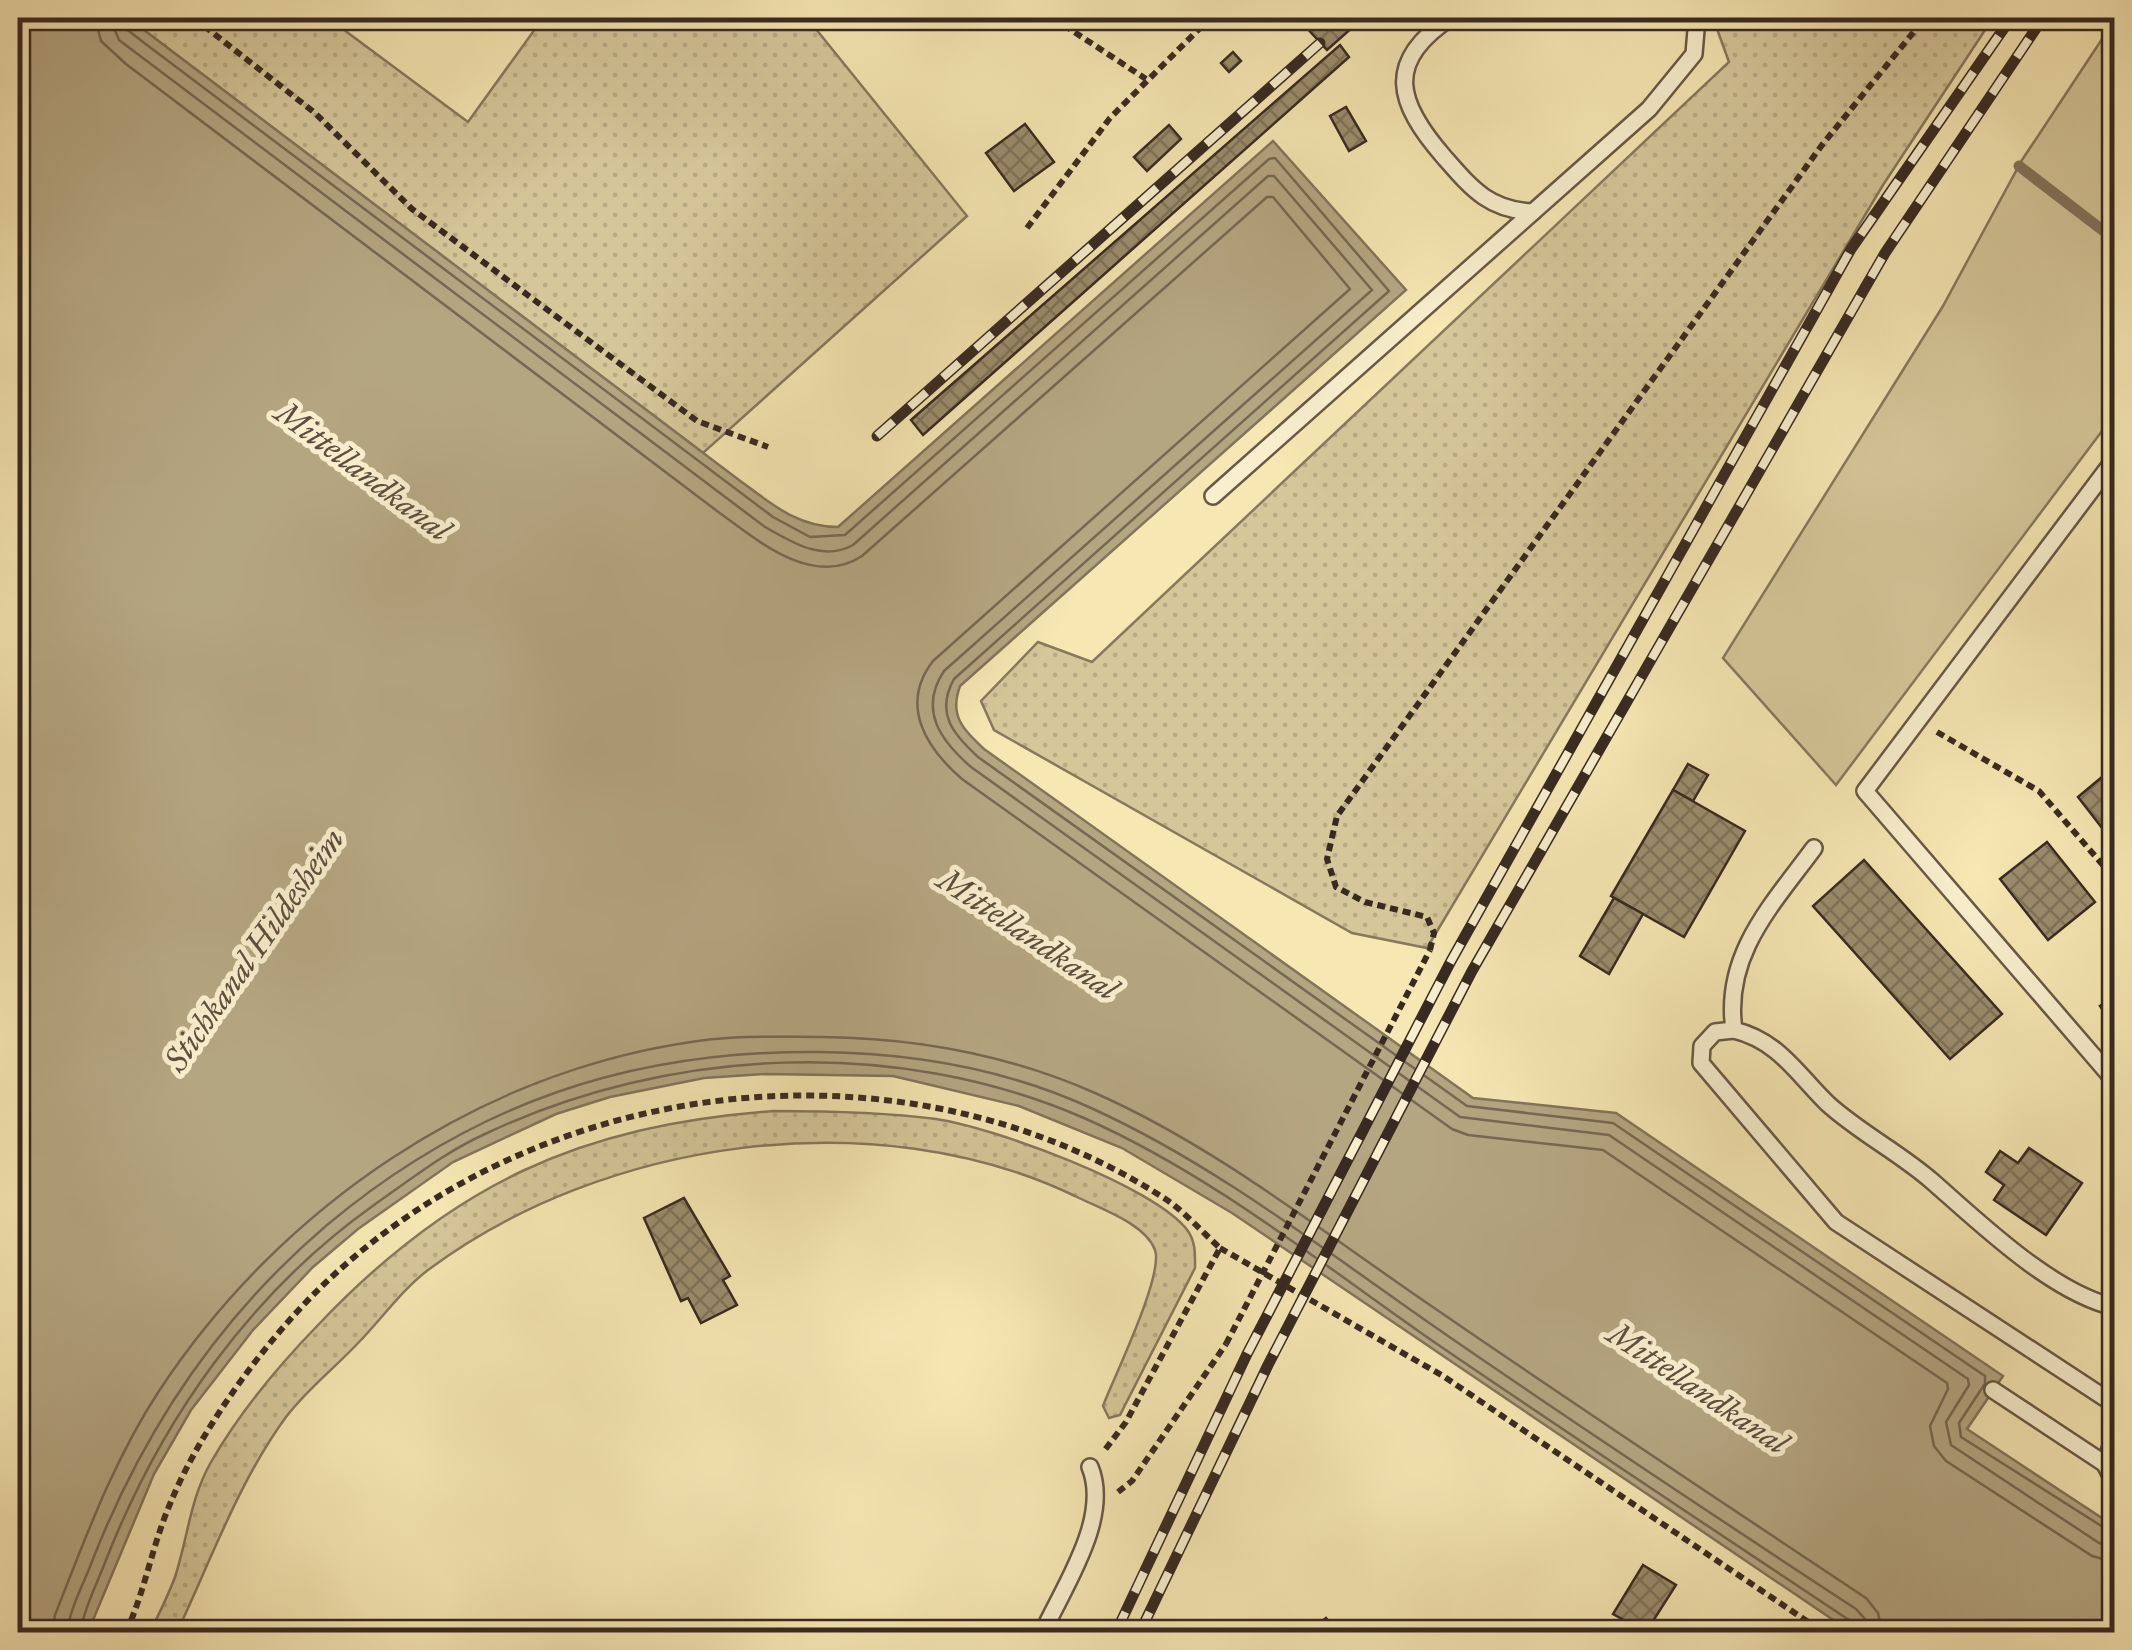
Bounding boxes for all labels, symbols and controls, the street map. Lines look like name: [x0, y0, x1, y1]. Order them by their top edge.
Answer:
water label: Mittellandkanal: [265, 391, 459, 551]
water label: Stichkanal Hildesheim: [155, 821, 353, 1080]
water label: Mittellandkanal: [928, 858, 1127, 1010]
water label: Mittellandkanal: [1598, 1312, 1797, 1464]

